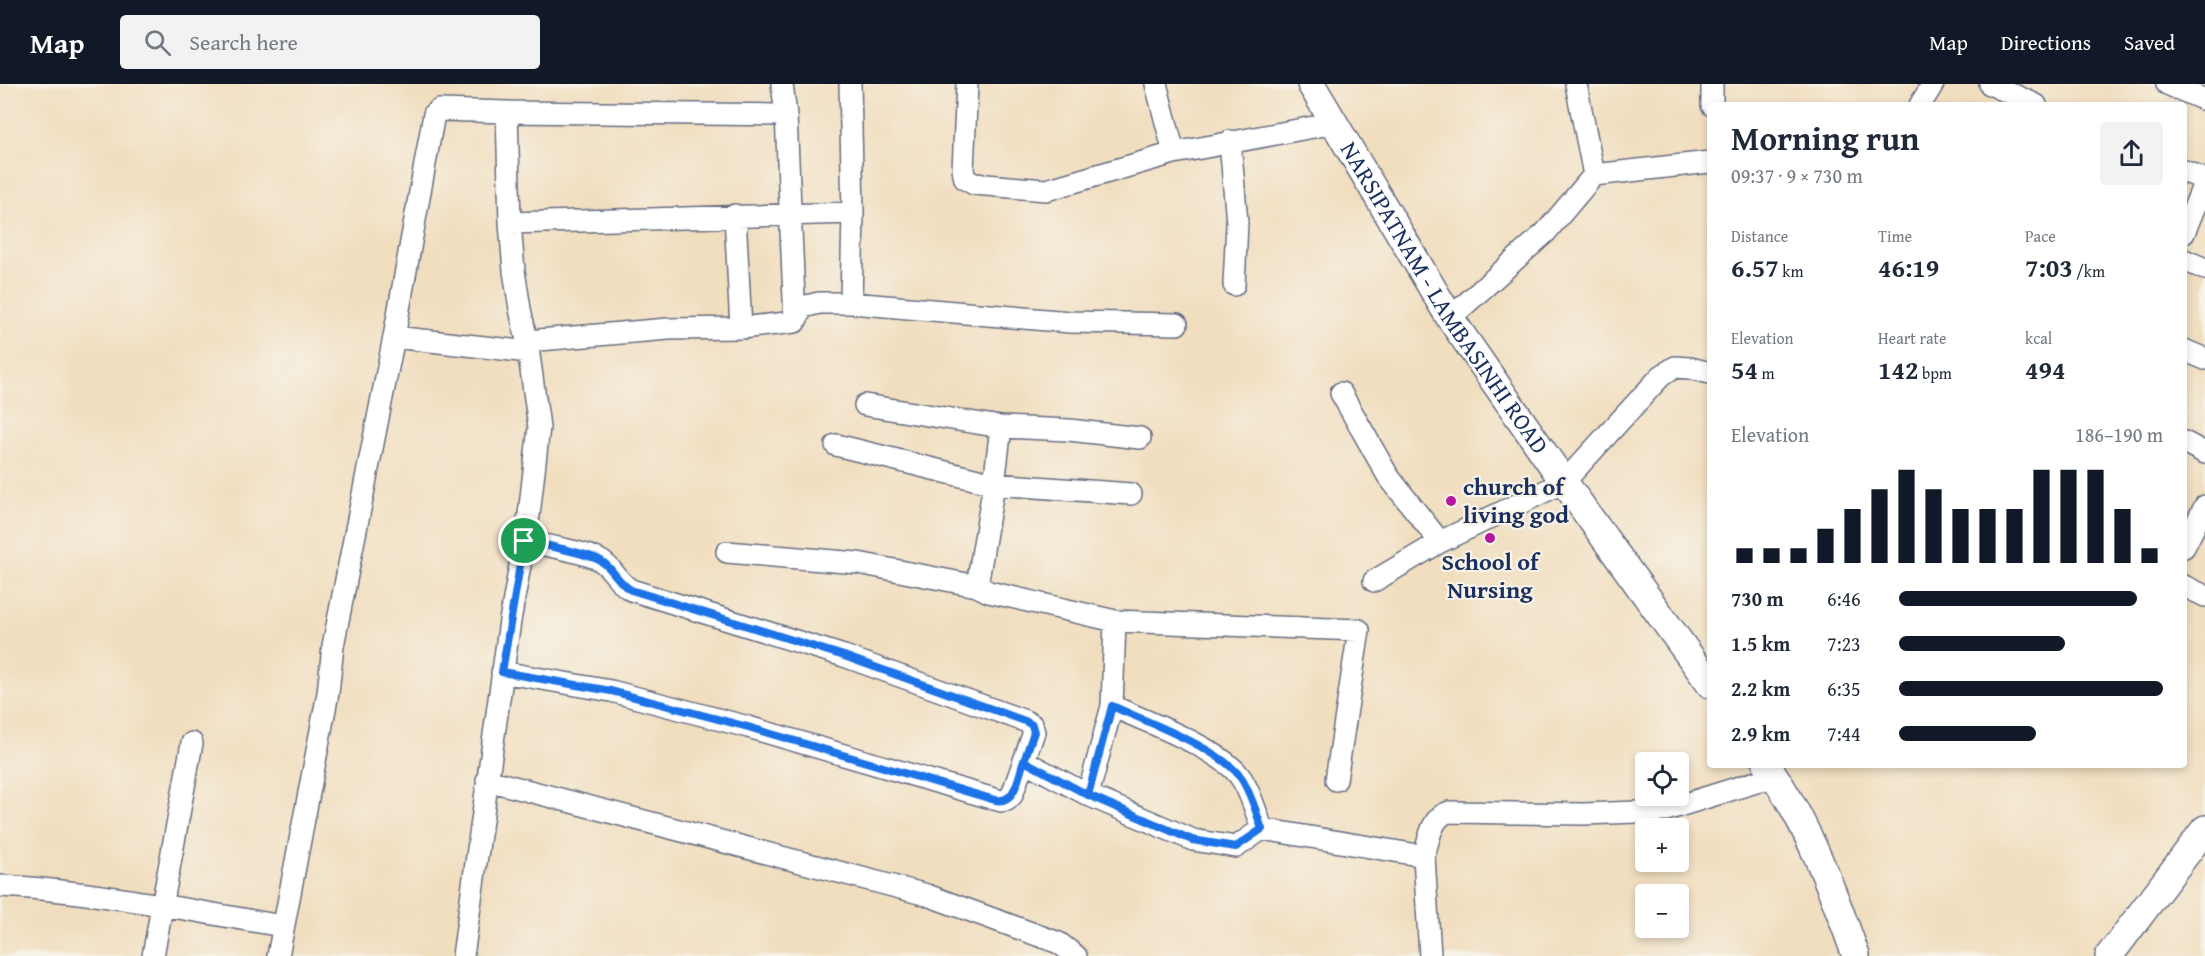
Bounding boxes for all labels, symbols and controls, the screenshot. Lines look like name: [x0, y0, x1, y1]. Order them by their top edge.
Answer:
search box: [120, 15, 540, 69]
text: Map: [30, 22, 84, 63]
icon: search: [141, 26, 174, 59]
text: Search here: [189, 26, 298, 58]
text: Map: [1929, 27, 1968, 58]
text: Directions: [2001, 27, 2091, 58]
text: Saved: [2124, 27, 2175, 58]
text: Morning run: [1731, 114, 1920, 162]
button: share: [2100, 122, 2163, 185]
street label: NARSIPATNAM - LAMBASINHI ROAD: [1332, 135, 1557, 461]
text: 09:37 · 9 × 730 m: [1731, 161, 1863, 190]
text: Distance: [1731, 224, 1788, 248]
text: Time: [1878, 224, 1912, 248]
text: Pace: [2025, 224, 2056, 248]
text: 6.57: [1731, 248, 1779, 287]
text: 46:19: [1878, 248, 1939, 287]
text: 7:03: [2025, 248, 2073, 287]
text: km: [1779, 259, 1803, 283]
text: /km: [2073, 259, 2105, 283]
text: Elevation: [1731, 326, 1794, 350]
text: Heart rate: [1878, 326, 1947, 350]
text: kcal: [2025, 326, 2052, 350]
text: 54: [1731, 350, 1758, 389]
text: 142: [1878, 350, 1918, 389]
text: 494: [2025, 350, 2065, 389]
text: m: [1758, 361, 1775, 385]
text: bpm: [1918, 361, 1952, 385]
text: Elevation: [1731, 420, 1809, 449]
text: 186–190 m: [2075, 420, 2163, 449]
place label: church of living god: [1463, 469, 1569, 532]
marker: church of living god: [1444, 494, 1458, 508]
pin: [498, 515, 549, 566]
icon: arrive: [507, 524, 540, 557]
marker: School of Nursing: [1483, 531, 1497, 545]
place label: School of Nursing: [1442, 544, 1541, 607]
text: 730 m: [1731, 584, 1784, 613]
text: 6:46: [1827, 584, 1861, 613]
text: 1.5 km: [1731, 629, 1790, 658]
text: 7:23: [1827, 629, 1861, 658]
text: 2.2 km: [1731, 674, 1790, 703]
text: 6:35: [1827, 674, 1861, 703]
text: 2.9 km: [1731, 719, 1790, 748]
text: 7:44: [1827, 719, 1861, 748]
map controls: [1635, 752, 1689, 938]
button: locate: [1635, 752, 1689, 806]
button: +: [1635, 818, 1689, 872]
button: −: [1635, 884, 1689, 938]

